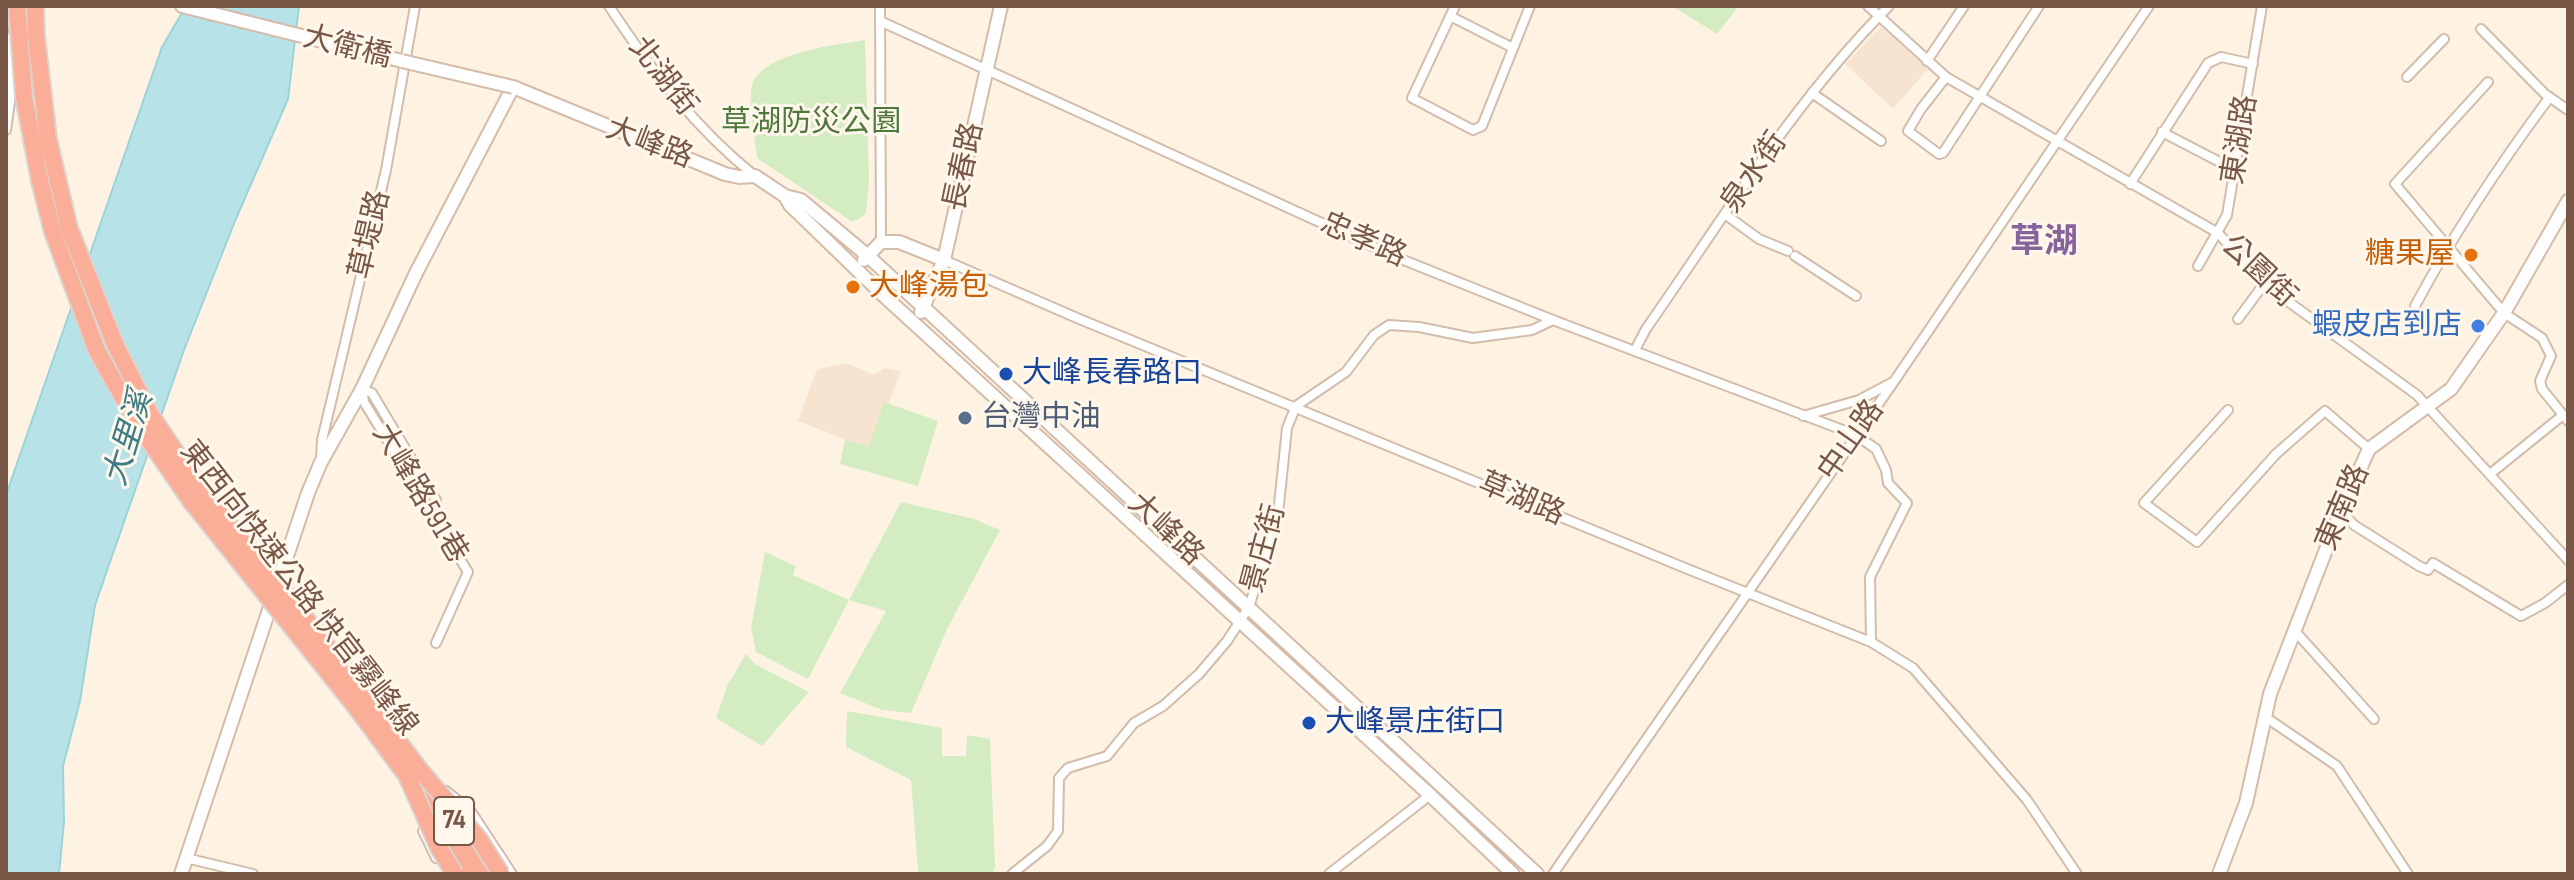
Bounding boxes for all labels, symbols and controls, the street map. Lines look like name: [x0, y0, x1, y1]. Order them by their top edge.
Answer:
street label: 大衛橋: [299, 20, 395, 76]
street label: 北湖街: [620, 30, 704, 124]
street label: 東湖路: [2216, 93, 2266, 187]
park label: 草湖防災公園: [721, 105, 901, 141]
street label: 大峰路: [601, 111, 697, 177]
street label: 長春路: [938, 119, 992, 215]
street label: 泉水街: [1714, 126, 1796, 220]
street label: 草堤路: [343, 187, 399, 283]
street label: 忠孝路: [1315, 206, 1411, 276]
district label: 草湖: [2010, 223, 2078, 263]
street label: 公園街: [2213, 228, 2303, 316]
place label: 糖果屋: [2365, 237, 2455, 273]
marker: 糖果屋: [2462, 246, 2480, 264]
place label: 大峰湯包: [869, 269, 989, 305]
marker: 大峰湯包: [844, 278, 862, 296]
place label: 蝦皮店到店: [2312, 308, 2462, 344]
marker: 蝦皮店到店: [2469, 317, 2487, 335]
place label: 大峰長春路口: [1022, 356, 1202, 392]
marker: 大峰長春路口: [997, 365, 1015, 383]
water label: 大里溪: [98, 387, 162, 491]
street label: 中山路: [1811, 394, 1893, 488]
place label: 台灣中油: [981, 400, 1101, 436]
marker: 台灣中油: [956, 409, 974, 427]
street label: 大峰路591巷: [363, 418, 475, 570]
street label: 東西向快速公路 快官霧峰線: [172, 434, 424, 744]
street label: 東南路: [2310, 460, 2378, 556]
street label: 草湖路: [1473, 466, 1569, 534]
street label: 大峰路: [1120, 486, 1210, 574]
street label: 景庄街: [1236, 501, 1294, 597]
place label: 大峰景庄街口: [1325, 705, 1505, 741]
marker: 大峰景庄街口: [1300, 714, 1318, 732]
road number: 74: [434, 797, 474, 845]

